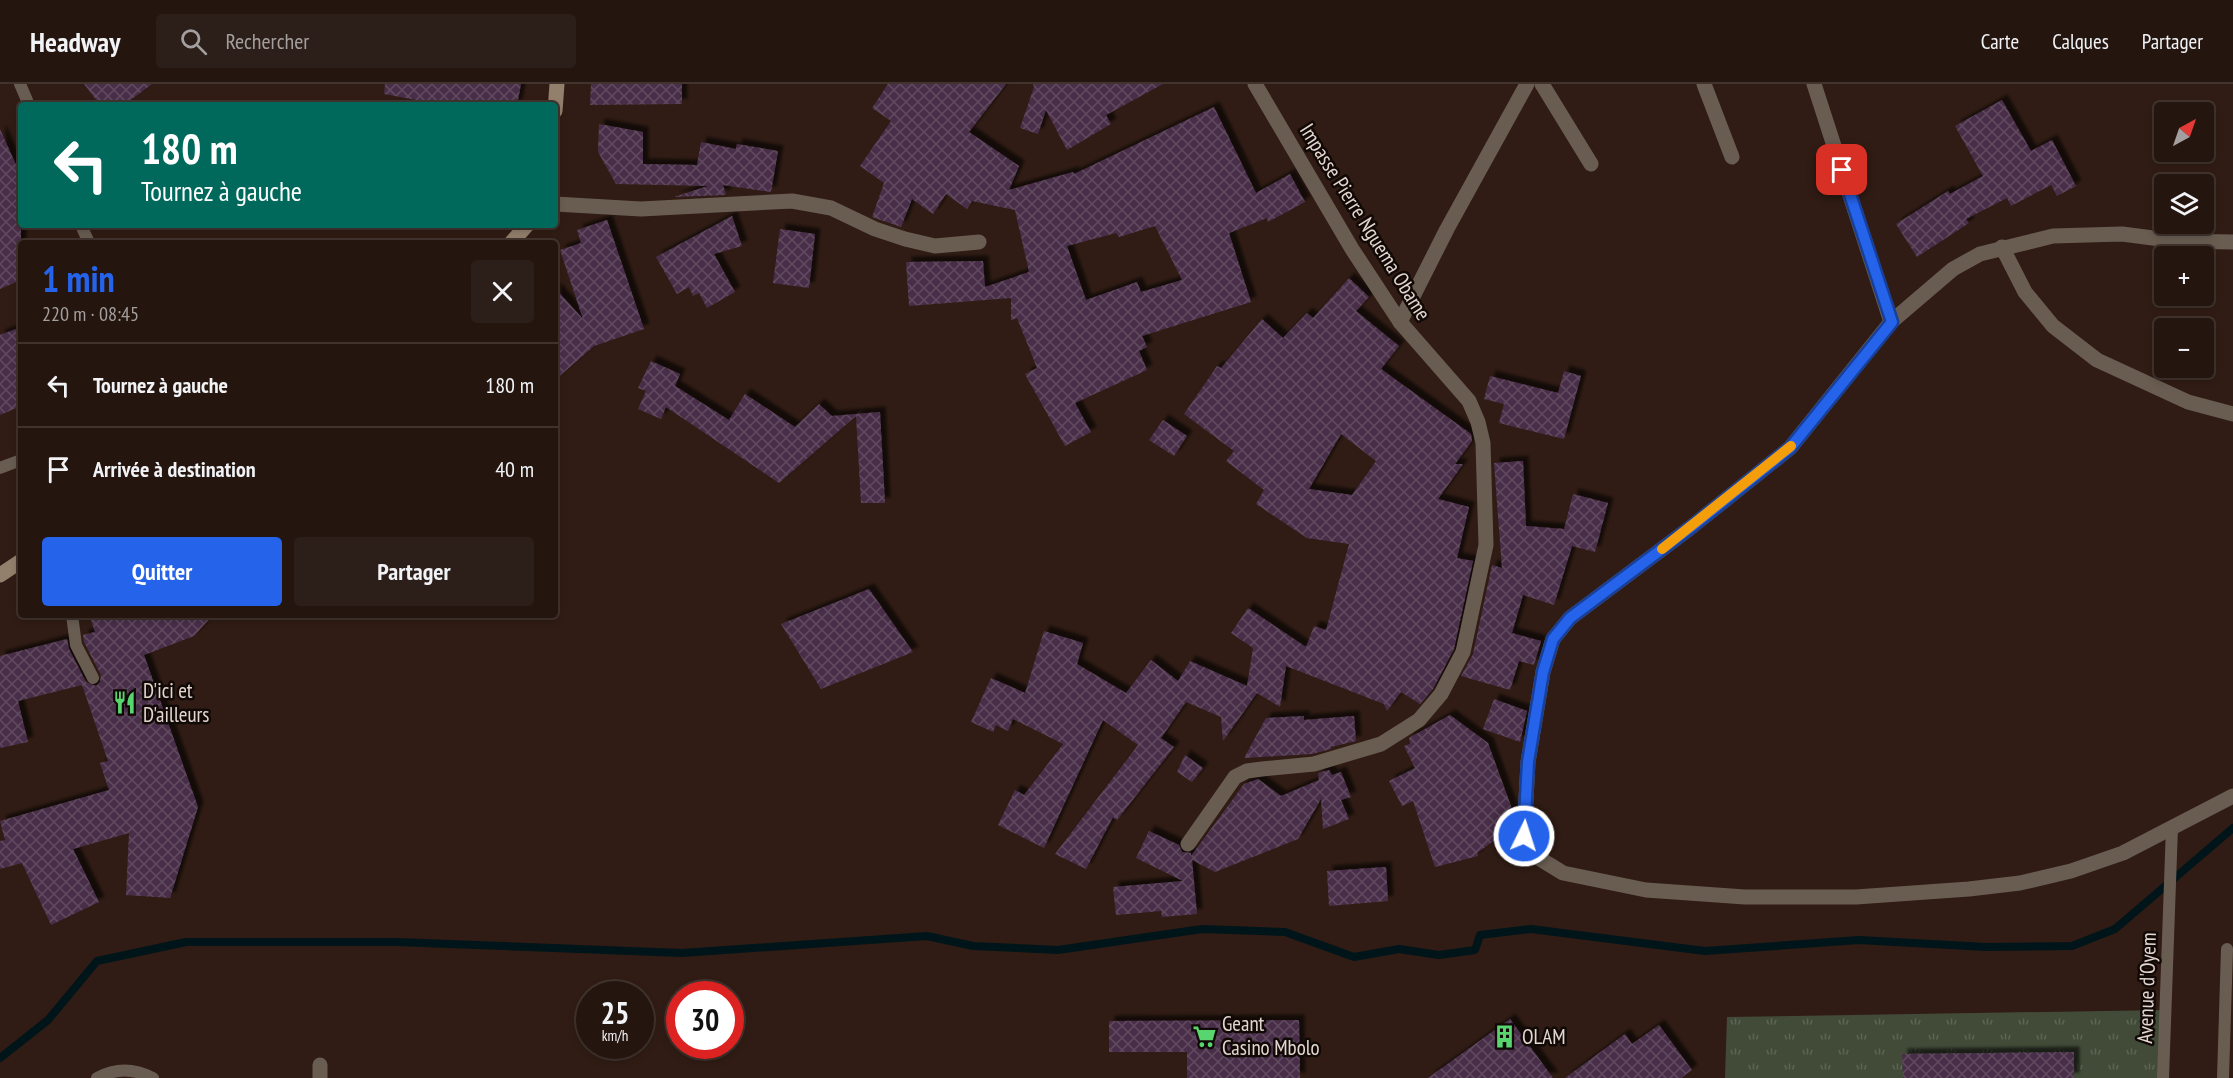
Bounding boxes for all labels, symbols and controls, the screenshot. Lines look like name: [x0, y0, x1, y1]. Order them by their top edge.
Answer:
search box: [156, 14, 576, 68]
text: Headway: [30, 23, 120, 60]
icon: search: [177, 25, 210, 58]
text: Rechercher: [225, 27, 309, 55]
text: Carte: [1981, 28, 2019, 55]
text: Calques: [2052, 28, 2109, 55]
text: Partager: [2142, 28, 2203, 55]
north arrow: [2154, 102, 2214, 162]
map controls: [2154, 102, 2214, 378]
street label: Impasse Pierre Nguema Obame: [1294, 118, 1437, 325]
text: 180 m: [141, 121, 238, 176]
icon: left: [42, 126, 120, 204]
pin: [1816, 144, 1867, 195]
icon: arrive: [1825, 153, 1858, 186]
text: Tournez à gauche: [141, 174, 302, 208]
button: layers: [2154, 174, 2214, 234]
button: +: [2154, 246, 2214, 306]
text: 1 min: [42, 255, 115, 302]
button: close: [471, 260, 534, 323]
text: 220 m · 08:45: [42, 301, 139, 327]
button: −: [2154, 318, 2214, 378]
icon: left: [42, 369, 75, 402]
text: Tournez à gauche: [93, 371, 228, 399]
text: 180 m: [485, 371, 534, 399]
icon: arrive: [42, 453, 75, 486]
text: Arrivée à destination: [93, 455, 256, 483]
text: 40 m: [495, 455, 534, 483]
button: Quitter: [42, 537, 282, 606]
button: Partager: [294, 537, 534, 606]
place label: D'ici et D'ailleurs: [143, 677, 209, 728]
restaurant icon: D'ici et D'ailleurs: [112, 690, 138, 716]
position arrow: [1492, 804, 1556, 868]
street label: Avenue d'Oyem: [2131, 932, 2162, 1044]
speed limit sign: 30: [666, 981, 744, 1059]
text: 25: [601, 993, 629, 1032]
place label: Geant Casino Mbolo: [1222, 1010, 1320, 1061]
supermarket icon: Geant Casino Mbolo: [1191, 1023, 1217, 1049]
place label: OLAM: [1522, 1023, 1566, 1050]
building icon: OLAM: [1491, 1024, 1517, 1050]
text: km/h: [602, 1026, 628, 1045]

